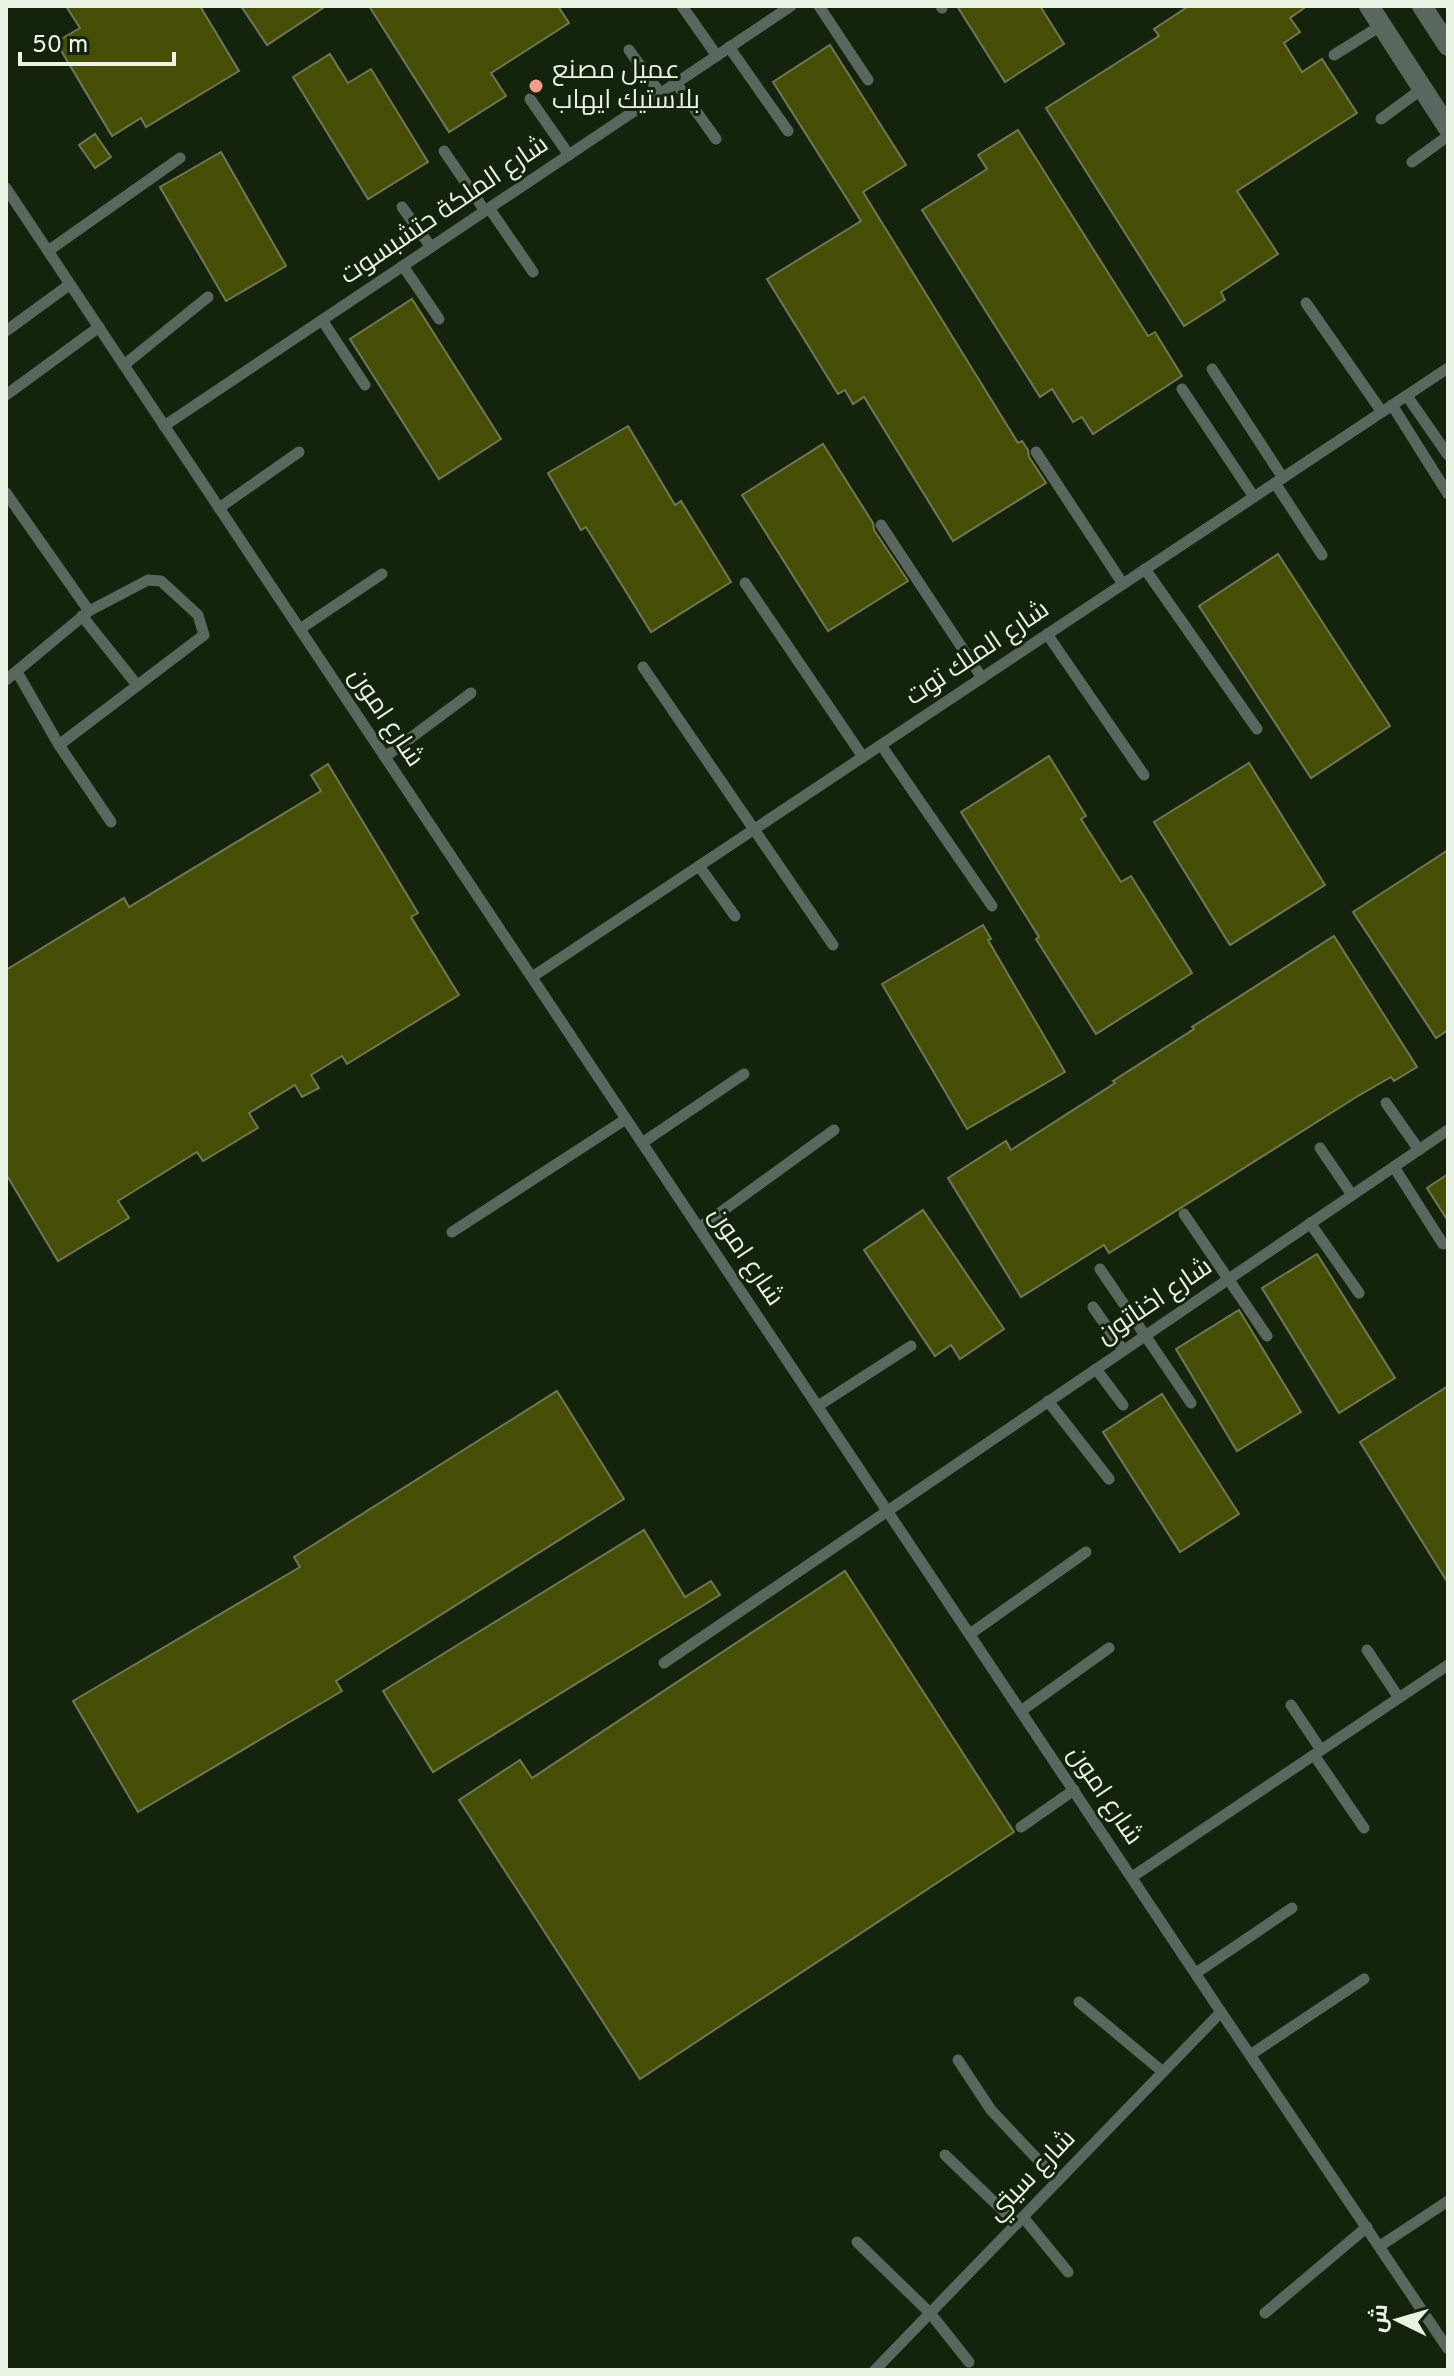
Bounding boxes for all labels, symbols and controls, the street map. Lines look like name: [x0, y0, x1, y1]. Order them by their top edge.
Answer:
scale bar: [20, 16, 174, 66]
text: 50 m: [32, 31, 88, 61]
place label: عميل مصنع بلاستيك ايهاب: [552, 55, 700, 118]
marker: عميل مصنع بلاستيك ايهاب: [527, 77, 545, 95]
street label: شارع الملكة حتشبسوت: [334, 129, 556, 293]
street label: شارع الملك توت: [900, 594, 1056, 714]
street label: شارع امون: [340, 662, 430, 774]
street label: شارع امون: [700, 1201, 790, 1313]
street label: شارع اخناتون: [1091, 1251, 1219, 1353]
street label: شارع امون: [1059, 1740, 1149, 1852]
street label: شارع سيتي: [980, 2123, 1085, 2230]
north arrow: [1358, 2280, 1438, 2360]
text: ش: [1366, 2303, 1395, 2334]

